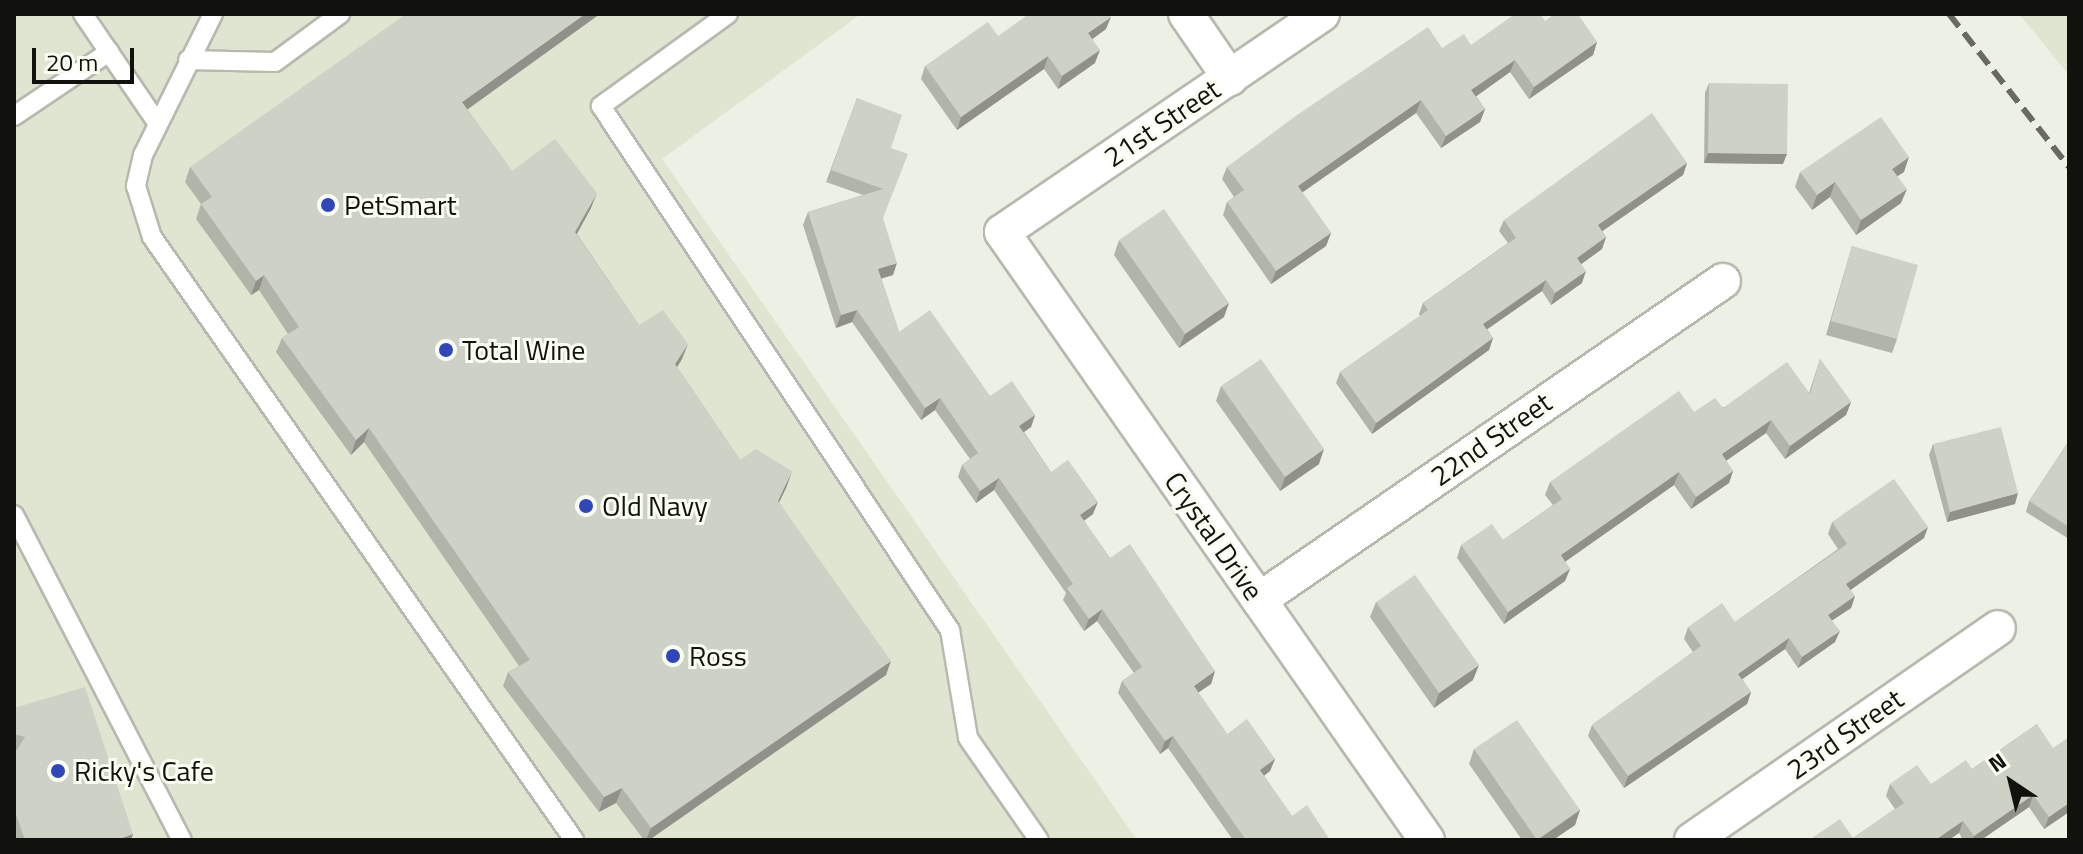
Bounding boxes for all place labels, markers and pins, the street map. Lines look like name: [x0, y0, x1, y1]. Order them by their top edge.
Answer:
place label: PetSmart: [344, 188, 457, 222]
marker: PetSmart: [319, 196, 337, 214]
place label: Total Wine: [462, 333, 585, 367]
marker: Total Wine: [437, 341, 455, 359]
place label: Old Navy: [602, 489, 708, 523]
marker: Old Navy: [577, 497, 595, 515]
place label: Ross: [689, 639, 747, 673]
marker: Ross: [664, 647, 682, 665]
place label: Ricky's Cafe: [74, 754, 214, 788]
marker: Ricky's Cafe: [49, 762, 67, 780]

